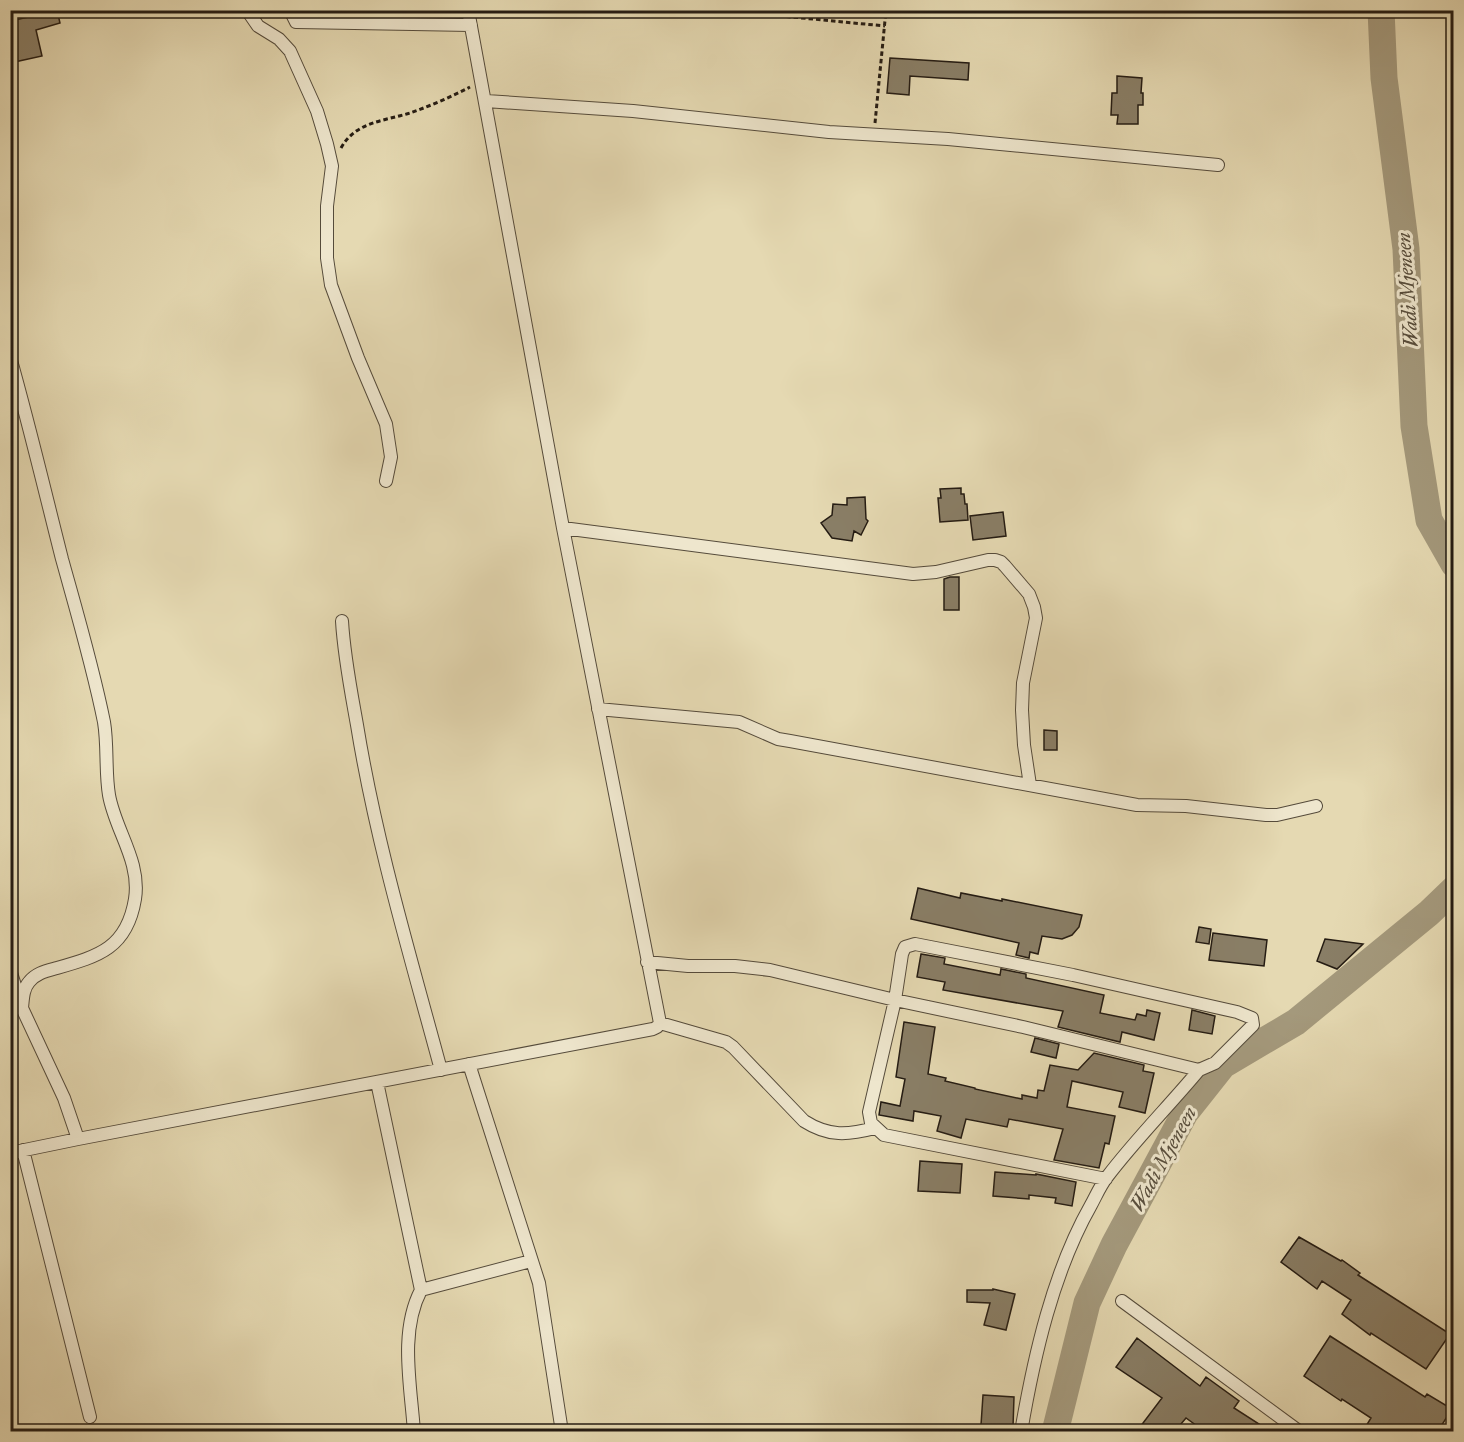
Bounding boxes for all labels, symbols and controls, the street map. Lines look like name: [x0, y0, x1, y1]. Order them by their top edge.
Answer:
water label: Wadi Mjeneen: [1391, 231, 1423, 348]
water label: Wadi Mjeneen: [1125, 1102, 1202, 1215]

